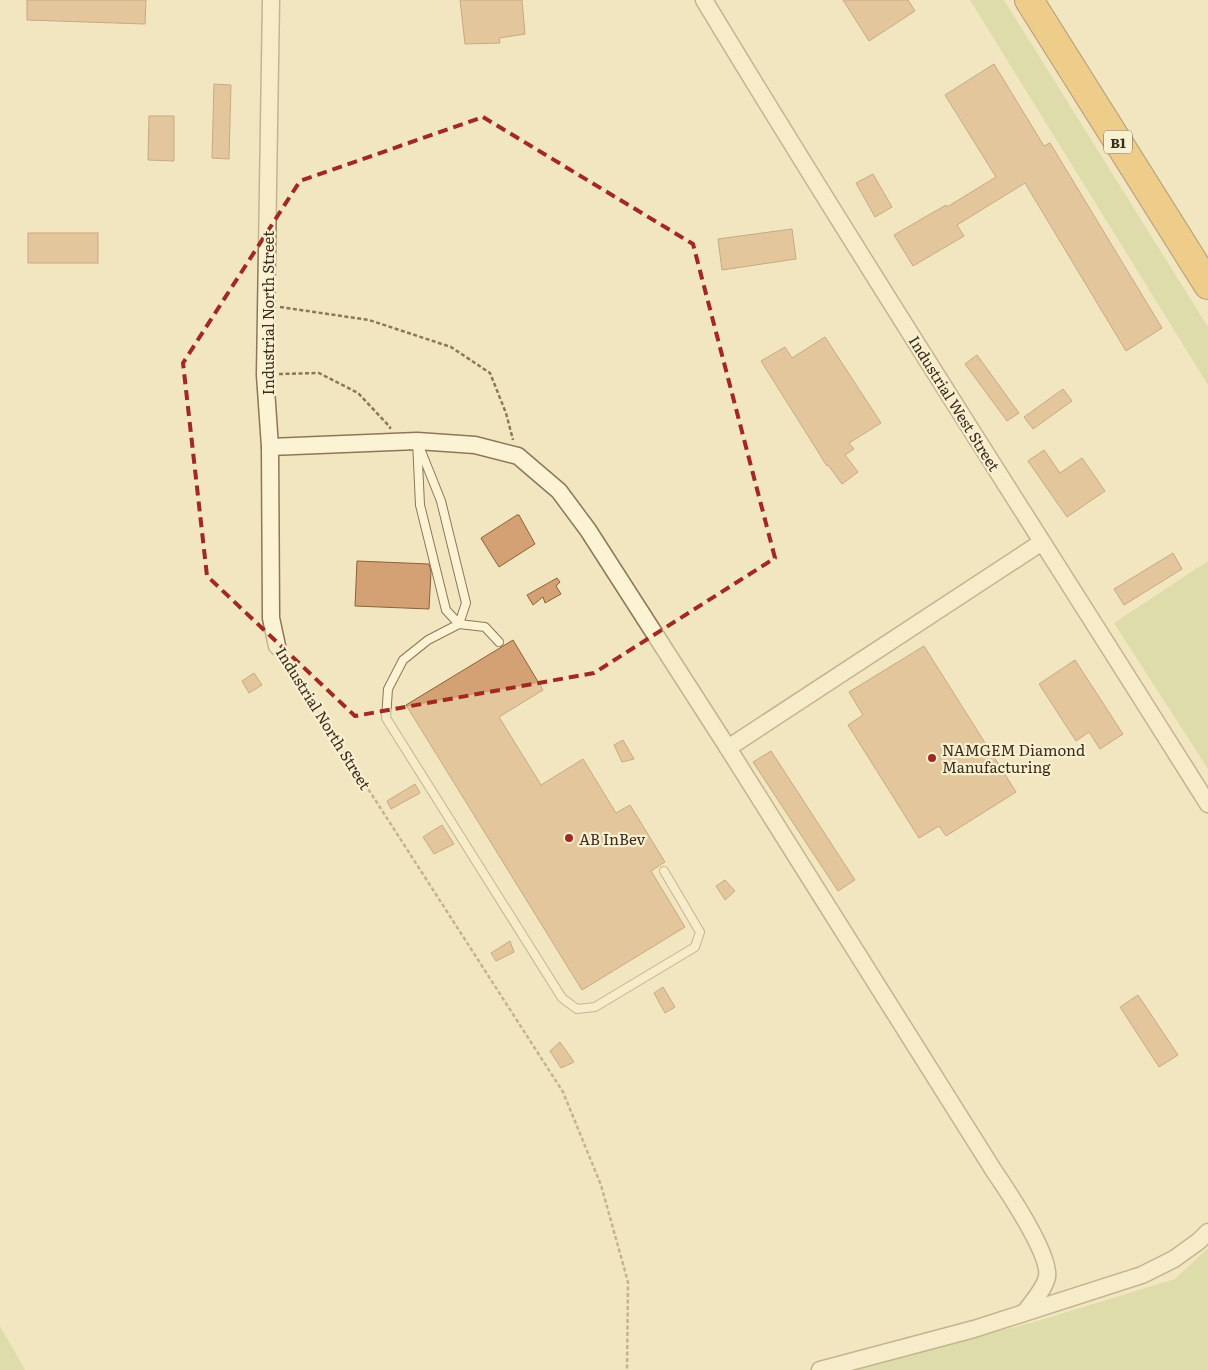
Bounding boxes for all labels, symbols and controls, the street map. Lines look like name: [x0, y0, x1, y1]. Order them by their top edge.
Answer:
road number: B1: [1104, 130, 1132, 154]
street label: Industrial North Street: [256, 231, 279, 395]
street label: Industrial West Street: [904, 331, 1006, 475]
street label: Industrial North Street: [271, 642, 377, 794]
place label: NAMGEM Diamond Manufacturing: [942, 738, 1085, 778]
marker: NAMGEM Diamond Manufacturing: [926, 752, 938, 764]
place label: AB InBev: [579, 827, 645, 850]
marker: AB InBev: [563, 832, 575, 844]

